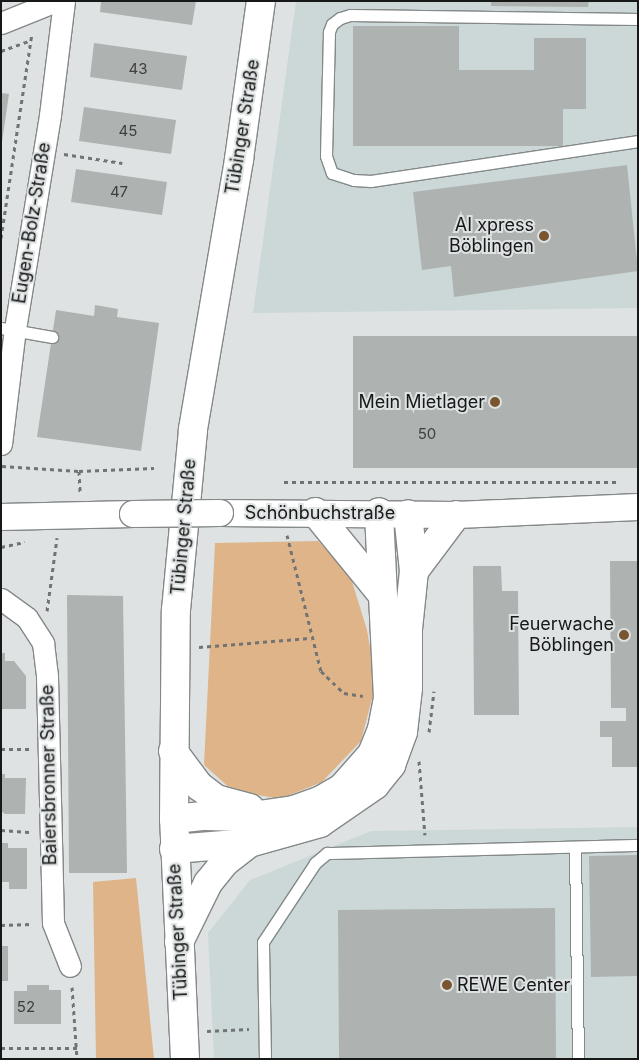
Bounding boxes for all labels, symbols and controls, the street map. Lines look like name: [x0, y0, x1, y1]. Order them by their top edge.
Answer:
street label: Tübinger Straße: [222, 58, 264, 196]
house number: 43: [129, 60, 147, 78]
house number: 45: [119, 122, 137, 140]
street label: Eugen-Bolz-Straße: [9, 141, 55, 305]
house number: 47: [110, 183, 128, 201]
place label: AI xpress Böblingen: [449, 215, 534, 258]
marker: AI xpress Böblingen: [538, 230, 550, 242]
place label: Mein Mietlager: [358, 391, 485, 413]
marker: Mein Mietlager: [489, 396, 501, 408]
house number: 50: [418, 425, 436, 443]
street label: Tübinger Straße: [167, 458, 201, 596]
street label: Schönbuchstraße: [245, 502, 395, 524]
place label: Feuerwache Böblingen: [509, 614, 614, 656]
marker: Feuerwache Böblingen: [618, 629, 630, 641]
street label: Baiersbronner Straße: [37, 684, 61, 866]
street label: Tübinger Straße: [164, 863, 192, 1001]
place label: REWE Center: [457, 974, 570, 996]
marker: REWE Center: [441, 979, 453, 991]
house number: 52: [17, 998, 35, 1016]

